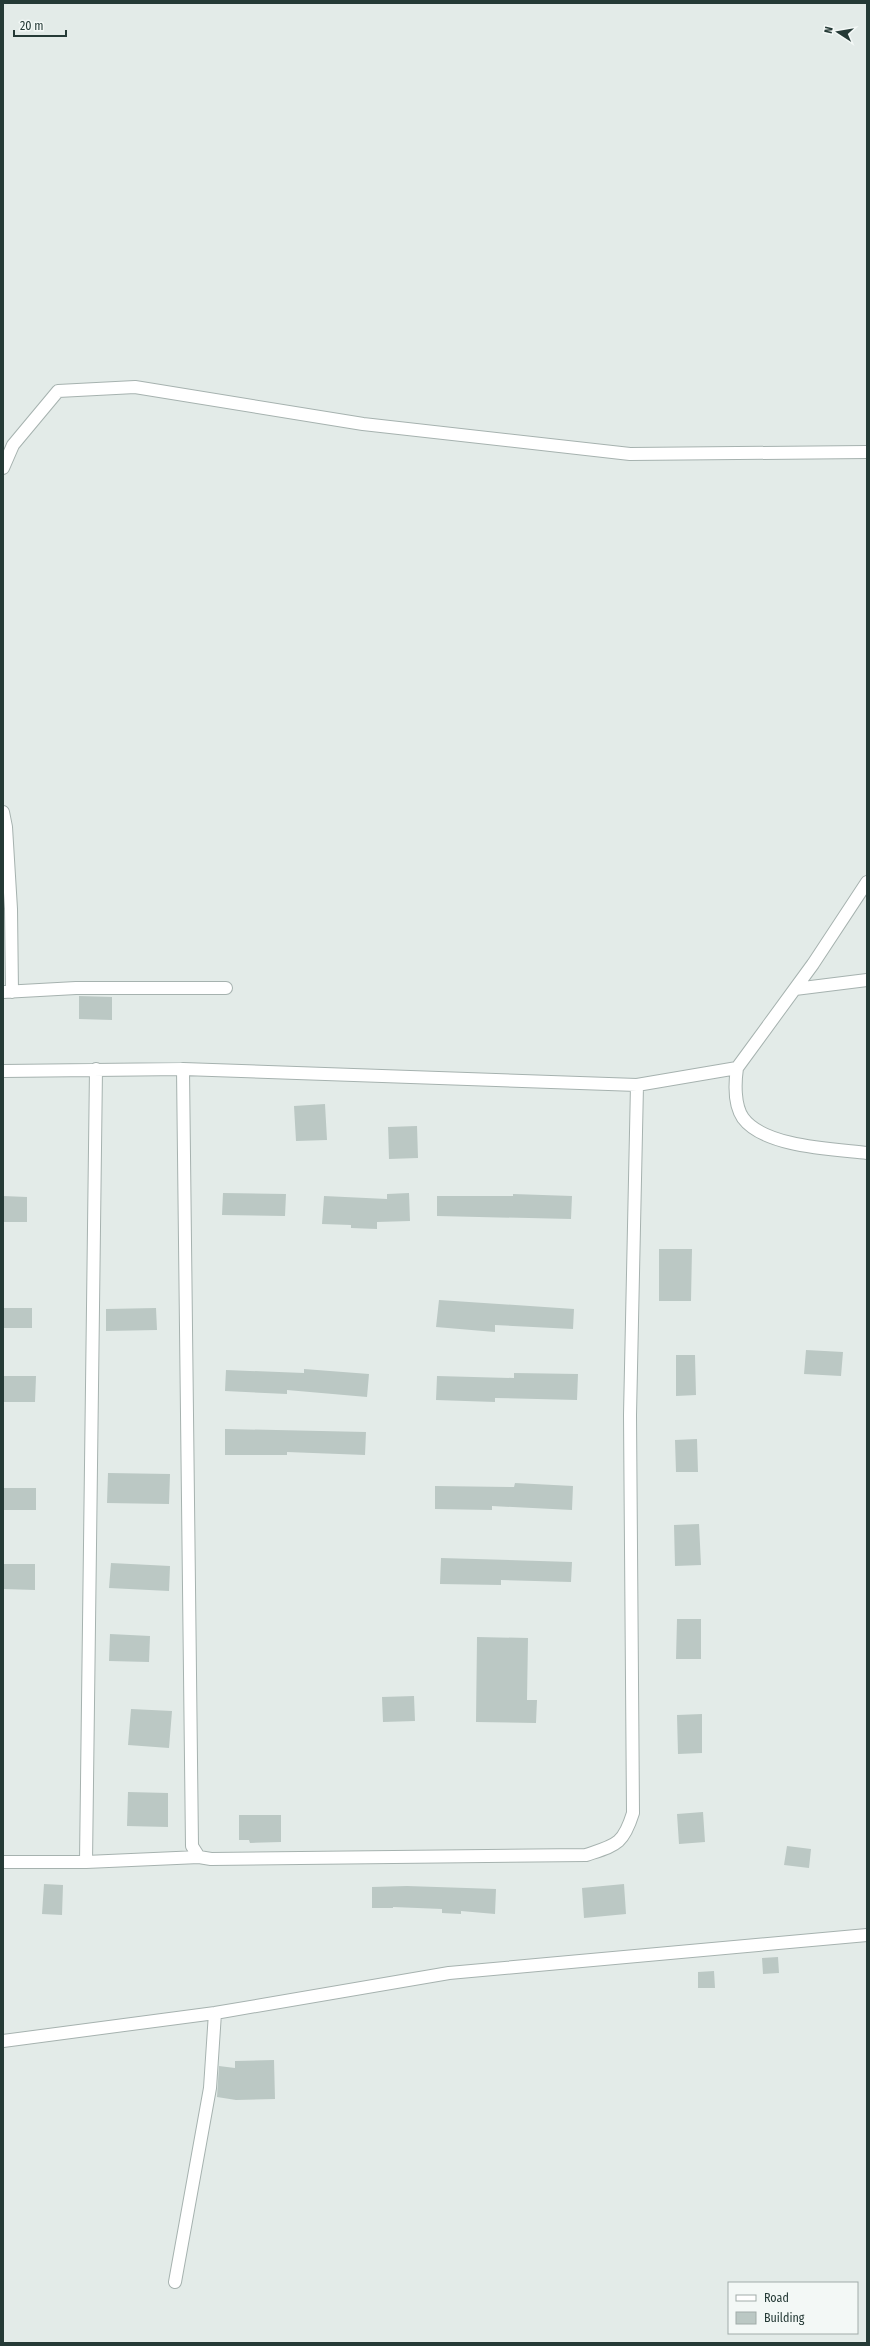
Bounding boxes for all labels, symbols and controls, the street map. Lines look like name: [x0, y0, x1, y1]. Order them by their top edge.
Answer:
scale bar: [14, 12, 66, 38]
north arrow: [818, 12, 858, 52]
text: 20 m: [20, 19, 44, 33]
text: N: [822, 25, 836, 35]
legend: [728, 2282, 858, 2334]
text: Road: [764, 2291, 789, 2305]
text: Building: [764, 2311, 805, 2325]

